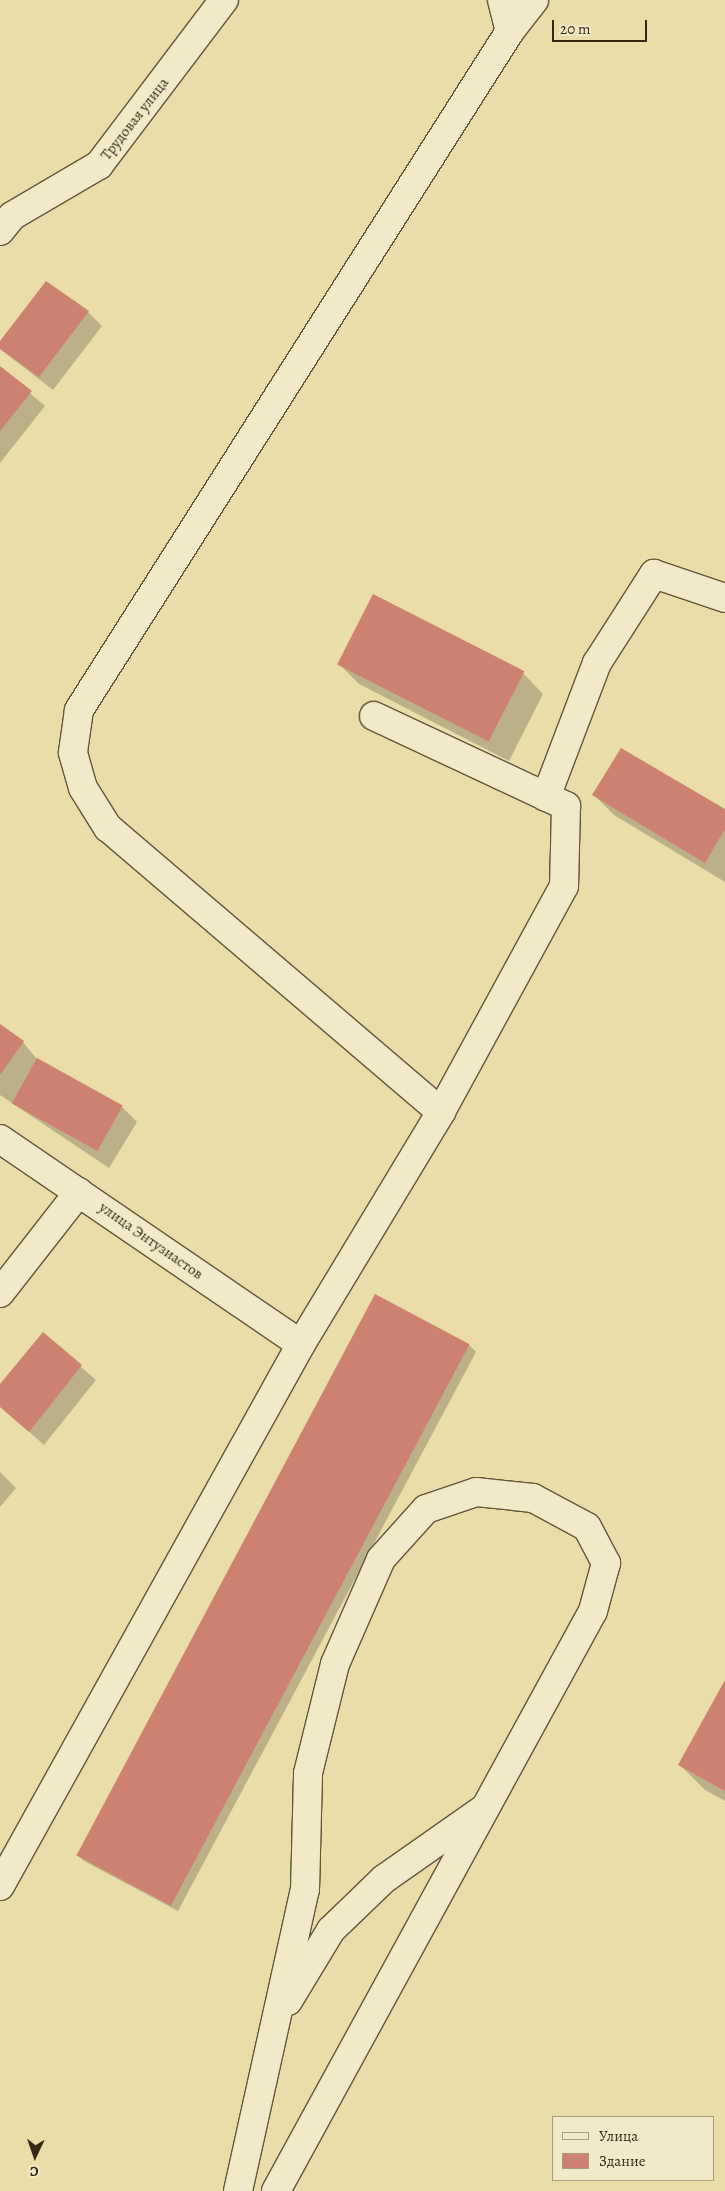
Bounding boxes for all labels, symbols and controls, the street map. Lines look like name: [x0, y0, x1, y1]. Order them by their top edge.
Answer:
scale bar: [555, 10, 650, 42]
text: 20 m: [560, 19, 591, 39]
street label: Трудовая улица: [97, 74, 173, 164]
street label: улица Энтузиастов: [96, 1198, 206, 1284]
legend: [552, 2116, 715, 2181]
text: Улица: [599, 2126, 638, 2146]
north arrow: [10, 2131, 60, 2181]
text: Здание: [599, 2151, 646, 2171]
text: С: [29, 2162, 39, 2181]

